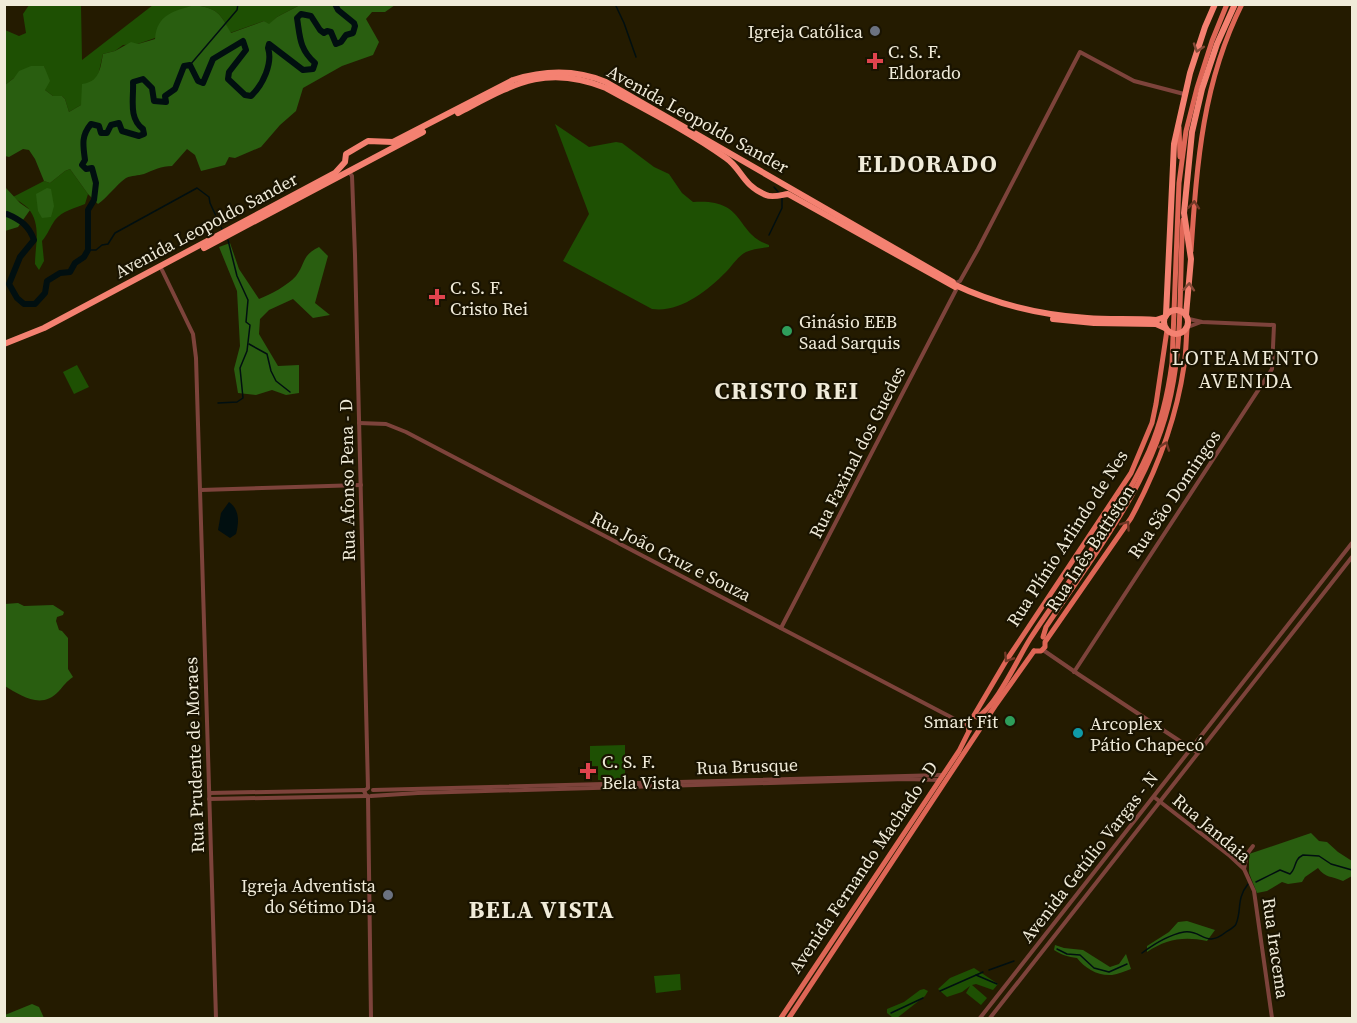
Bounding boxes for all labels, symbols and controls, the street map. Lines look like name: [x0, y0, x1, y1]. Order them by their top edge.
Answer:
place label: Igreja Católica: [748, 19, 864, 44]
marker: Igreja Católica: [868, 24, 882, 38]
place label: C. S. F. Eldorado: [888, 39, 961, 85]
one-way arrow: [1192, 42, 1205, 53]
marker: C. S. F. Eldorado: [866, 52, 884, 70]
street label: Avenida Leopoldo Sander: [603, 59, 794, 180]
district label: ELDORADO: [858, 147, 998, 180]
street label: Avenida Leopoldo Sander: [110, 166, 302, 284]
one-way arrow: [1188, 201, 1201, 210]
place label: C. S. F. Cristo Rei: [450, 275, 528, 321]
one-way arrow: [1182, 282, 1195, 291]
marker: C. S. F. Cristo Rei: [428, 288, 446, 306]
place label: Ginásio EEB Saad Sarquis: [799, 309, 901, 355]
marker: Ginásio EEB Saad Sarquis: [780, 324, 794, 338]
district label: LOTEAMENTO AVENIDA: [1172, 344, 1320, 395]
street label: Rua Faxinal dos Guedes: [803, 362, 911, 542]
district label: CRISTO REI: [715, 374, 859, 407]
street label: Rua Afonso Pena - D: [333, 399, 361, 561]
street label: Rua São Domingos: [1122, 425, 1226, 563]
one-way arrow: [1158, 441, 1170, 452]
street label: Rua Plínio Arlindo de Nes: [1000, 445, 1134, 631]
street label: Rua Inês Battiston: [1040, 480, 1140, 616]
street label: Rua João Cruz e Souza: [587, 505, 756, 608]
one-way arrow: [1119, 520, 1130, 531]
one-way arrow: [1004, 651, 1015, 662]
street label: Rua Prudente de Moraes: [178, 656, 210, 853]
place label: Smart Fit: [924, 709, 998, 734]
place label: Arcoplex Pátio Chapecó: [1090, 711, 1204, 757]
marker: Smart Fit: [1003, 714, 1017, 728]
marker: Arcoplex Pátio Chapecó: [1071, 726, 1085, 740]
place label: C. S. F. Bela Vista: [602, 749, 681, 795]
street label: Rua Brusque: [696, 752, 798, 780]
street label: Avenida Fernando Machado - D: [783, 756, 943, 978]
marker: C. S. F. Bela Vista: [579, 762, 597, 780]
street label: Avenida Getúlio Vargas - N: [1014, 766, 1164, 948]
street label: Rua Jandaia: [1167, 788, 1257, 869]
place label: Igreja Adventista do Sétimo Dia: [241, 873, 377, 919]
marker: Igreja Adventista do Sétimo Dia: [381, 888, 395, 902]
district label: BELA VISTA: [469, 893, 615, 926]
street label: Rua Iracema: [1257, 896, 1296, 1001]

